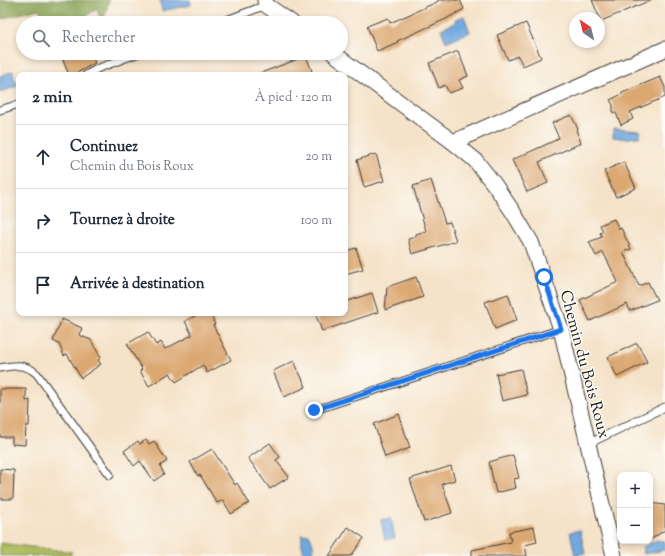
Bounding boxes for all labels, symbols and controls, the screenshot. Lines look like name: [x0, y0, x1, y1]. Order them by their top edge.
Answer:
north arrow: [569, 12, 605, 48]
search box: [16, 16, 348, 60]
icon: search: [30, 27, 52, 49]
text: Rechercher: [62, 28, 135, 49]
text: 2 min: [32, 86, 73, 110]
text: À pied · 120 m: [255, 89, 332, 107]
text: Continuez: [70, 137, 138, 158]
icon: ahead: [32, 146, 54, 168]
text: 20 m: [306, 148, 332, 166]
text: Chemin du Bois Roux: [70, 158, 194, 176]
icon: right: [32, 210, 54, 232]
text: Tournez à droite: [70, 210, 175, 231]
text: 100 m: [300, 212, 332, 230]
route start: [535, 268, 553, 286]
icon: arrive: [32, 274, 54, 296]
text: Arrivée à destination: [70, 274, 205, 295]
street label: Chemin du Bois Roux: [553, 288, 614, 442]
route end: [305, 401, 323, 419]
map controls: [617, 472, 653, 544]
button: +: [617, 472, 653, 508]
button: −: [617, 508, 653, 544]

